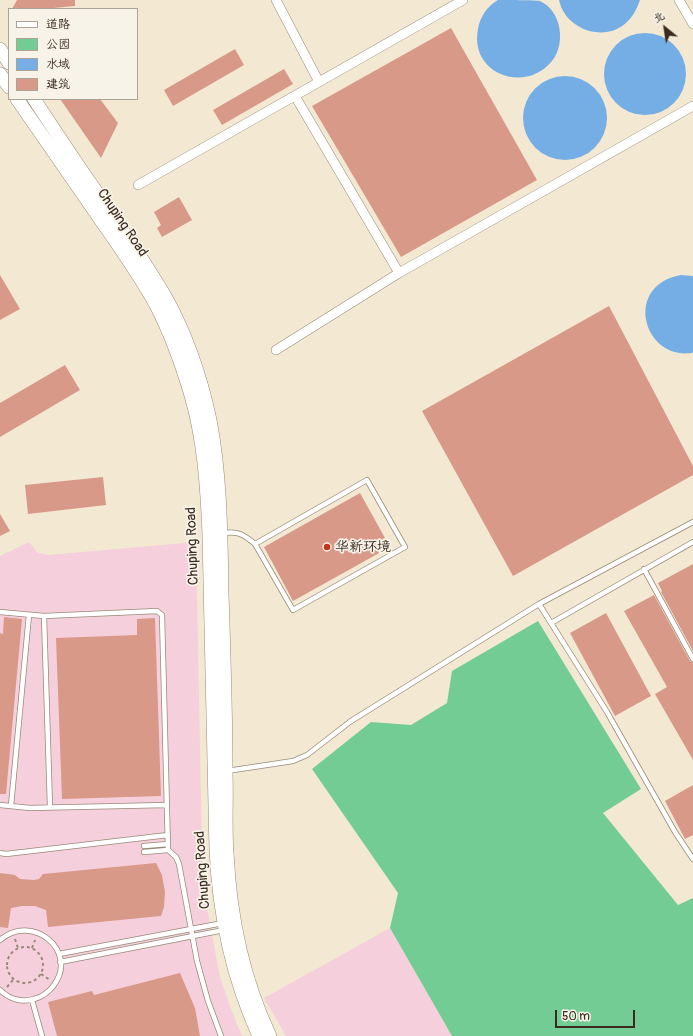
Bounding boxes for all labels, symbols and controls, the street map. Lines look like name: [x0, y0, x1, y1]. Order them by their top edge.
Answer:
legend: [8, 8, 138, 100]
north arrow: [645, 8, 685, 48]
text: 北: [651, 9, 667, 26]
text: 道路: [46, 17, 70, 32]
text: 公园: [46, 37, 70, 52]
text: 水域: [46, 57, 70, 72]
text: 建筑: [46, 77, 70, 92]
street label: Chuping Road: [93, 186, 151, 260]
street label: Chuping Road: [183, 507, 203, 585]
place label: 华新环境: [335, 539, 391, 555]
marker: 华新环境: [322, 542, 332, 552]
street label: Chuping Road: [192, 830, 214, 910]
scale bar: [557, 1002, 637, 1028]
text: 50 m: [562, 1009, 590, 1024]

